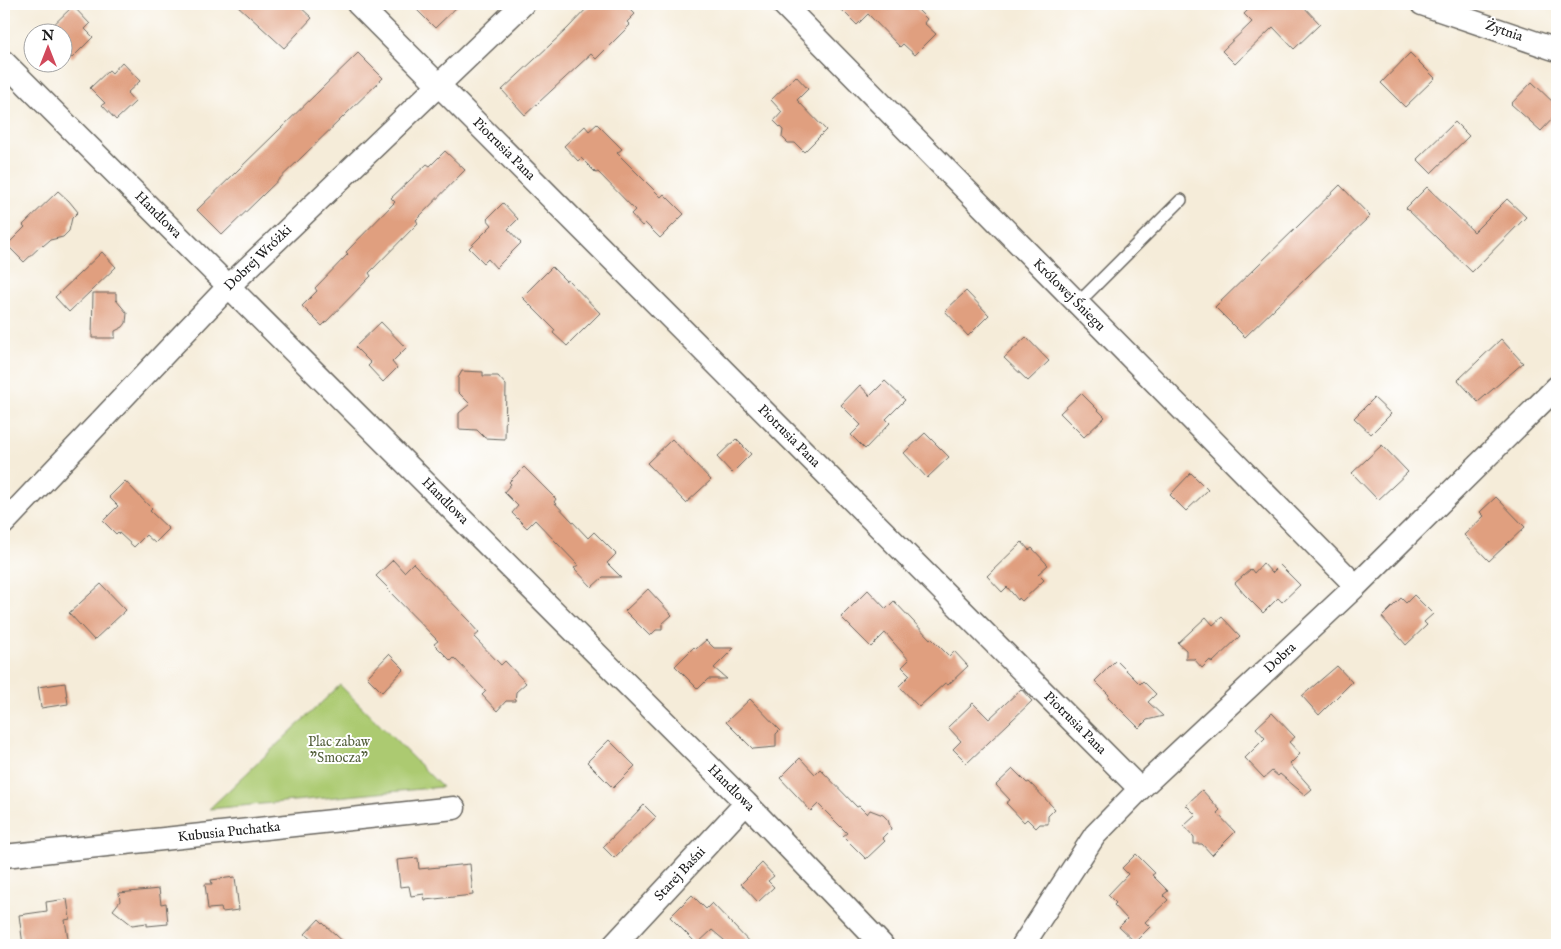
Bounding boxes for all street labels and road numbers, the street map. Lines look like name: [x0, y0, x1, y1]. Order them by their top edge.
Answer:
street label: Żytnia: [1483, 16, 1526, 46]
street label: Piotrusia Pana: [469, 114, 540, 185]
street label: Handlowa: [131, 188, 186, 243]
street label: Dobrej Wróżki: [220, 221, 296, 295]
street label: Królowej Śniegu: [1029, 254, 1110, 335]
street label: Piotrusia Pana: [754, 401, 825, 472]
street label: Handlowa: [418, 474, 473, 529]
street label: Dobra: [1260, 638, 1301, 677]
street label: Piotrusia Pana: [1040, 688, 1111, 759]
street label: Handlowa: [704, 761, 759, 816]
street label: Kubusia Puchatka: [177, 818, 282, 846]
street label: Starej Baśni: [650, 843, 710, 905]

